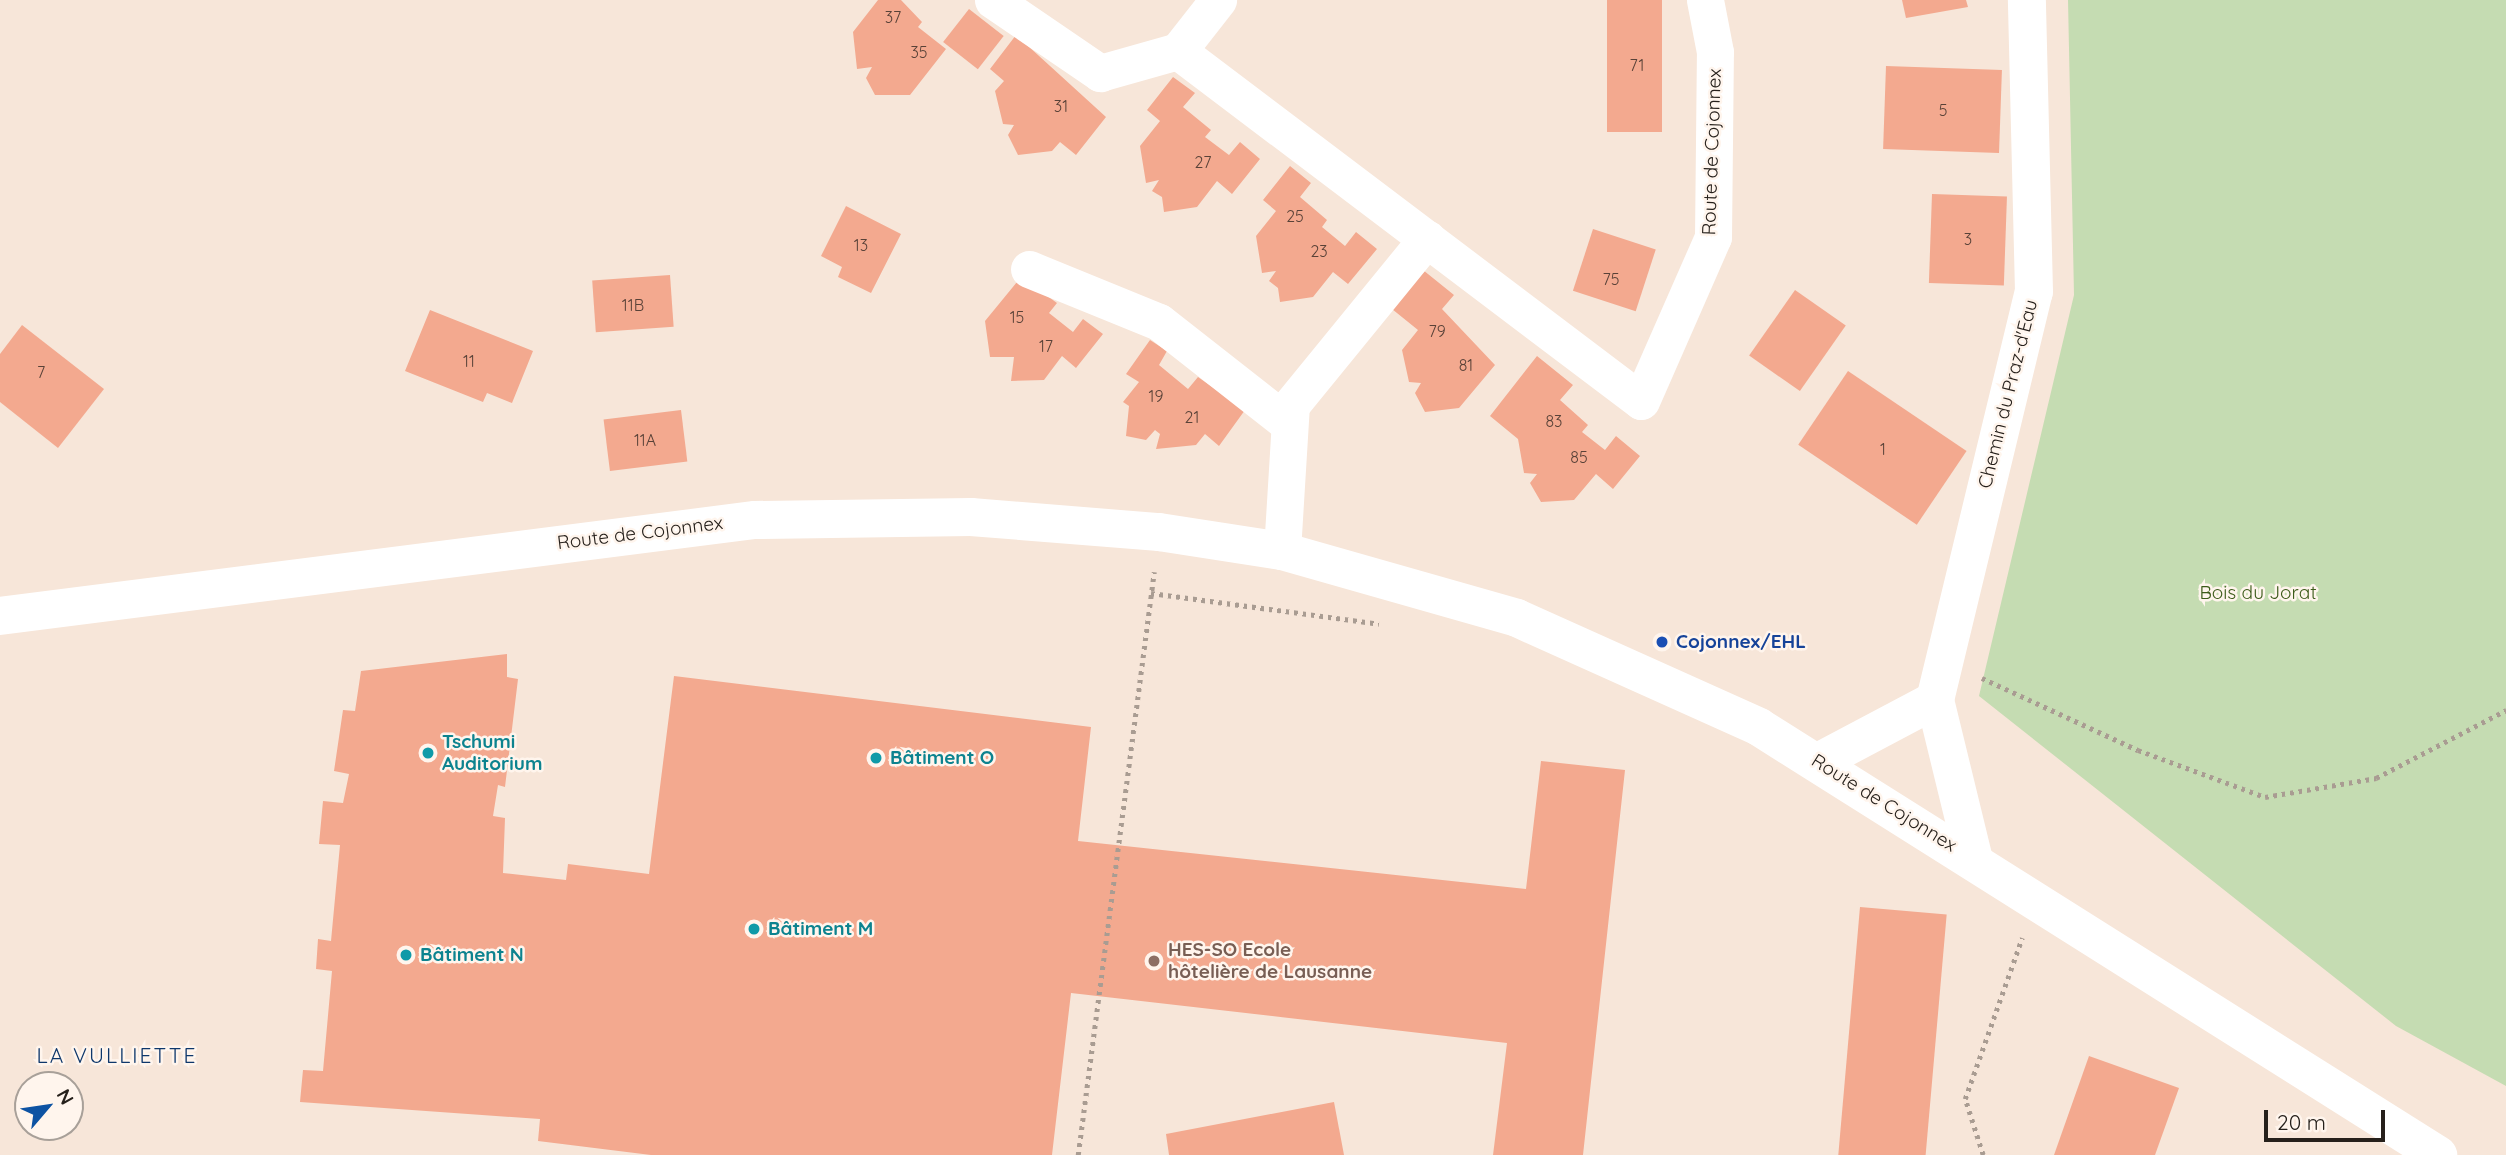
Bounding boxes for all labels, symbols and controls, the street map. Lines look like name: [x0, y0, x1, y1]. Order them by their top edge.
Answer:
house number: 37: [885, 7, 901, 27]
house number: 35: [910, 42, 928, 62]
house number: 71: [1630, 55, 1644, 75]
street label: Route de Cojonnex: [1698, 68, 1726, 236]
house number: 31: [1054, 96, 1068, 116]
house number: 5: [1939, 100, 1947, 120]
house number: 27: [1195, 152, 1211, 172]
house number: 25: [1286, 206, 1304, 226]
house number: 3: [1964, 229, 1972, 249]
house number: 13: [854, 235, 868, 255]
house number: 23: [1310, 241, 1328, 261]
house number: 75: [1603, 269, 1619, 289]
house number: 11B: [622, 295, 644, 315]
street label: Chemin du Praz-d'Eau: [1973, 297, 2043, 491]
house number: 15: [1010, 307, 1024, 327]
house number: 79: [1428, 321, 1446, 341]
house number: 17: [1039, 336, 1053, 356]
house number: 11: [463, 351, 475, 371]
house number: 81: [1459, 355, 1473, 375]
house number: 7: [37, 362, 45, 382]
house number: 19: [1149, 386, 1163, 406]
house number: 21: [1185, 407, 1199, 427]
house number: 83: [1545, 411, 1563, 431]
house number: 11A: [634, 430, 656, 450]
house number: 1: [1880, 439, 1886, 459]
house number: 85: [1570, 447, 1588, 467]
street label: Route de Cojonnex: [556, 512, 724, 554]
park label: Bois du Jorat: [2199, 582, 2317, 604]
place label: Cojonnex/EHL: [1676, 631, 1806, 653]
marker: Cojonnex/EHL: [1654, 634, 1670, 650]
place label: Tschumi Auditorium: [442, 731, 542, 775]
marker: Tschumi Auditorium: [420, 745, 436, 761]
place label: Bâtiment O: [890, 747, 994, 769]
street label: Route de Cojonnex: [1807, 749, 1961, 857]
marker: Bâtiment O: [868, 750, 884, 766]
place label: Bâtiment M: [768, 918, 873, 940]
marker: Bâtiment M: [746, 921, 762, 937]
place label: HES-SO Ecole hôtelière de Lausanne: [1168, 939, 1372, 983]
place label: Bâtiment N: [420, 944, 524, 966]
marker: Bâtiment N: [398, 947, 414, 963]
marker: HES-SO Ecole hôtelière de Lausanne: [1146, 953, 1162, 969]
district label: LA VULLIETTE: [38, 1042, 196, 1068]
north arrow: [14, 1071, 84, 1141]
text: N: [52, 1085, 79, 1109]
scale bar: [2268, 1096, 2389, 1140]
text: 20 m: [2277, 1109, 2326, 1135]

